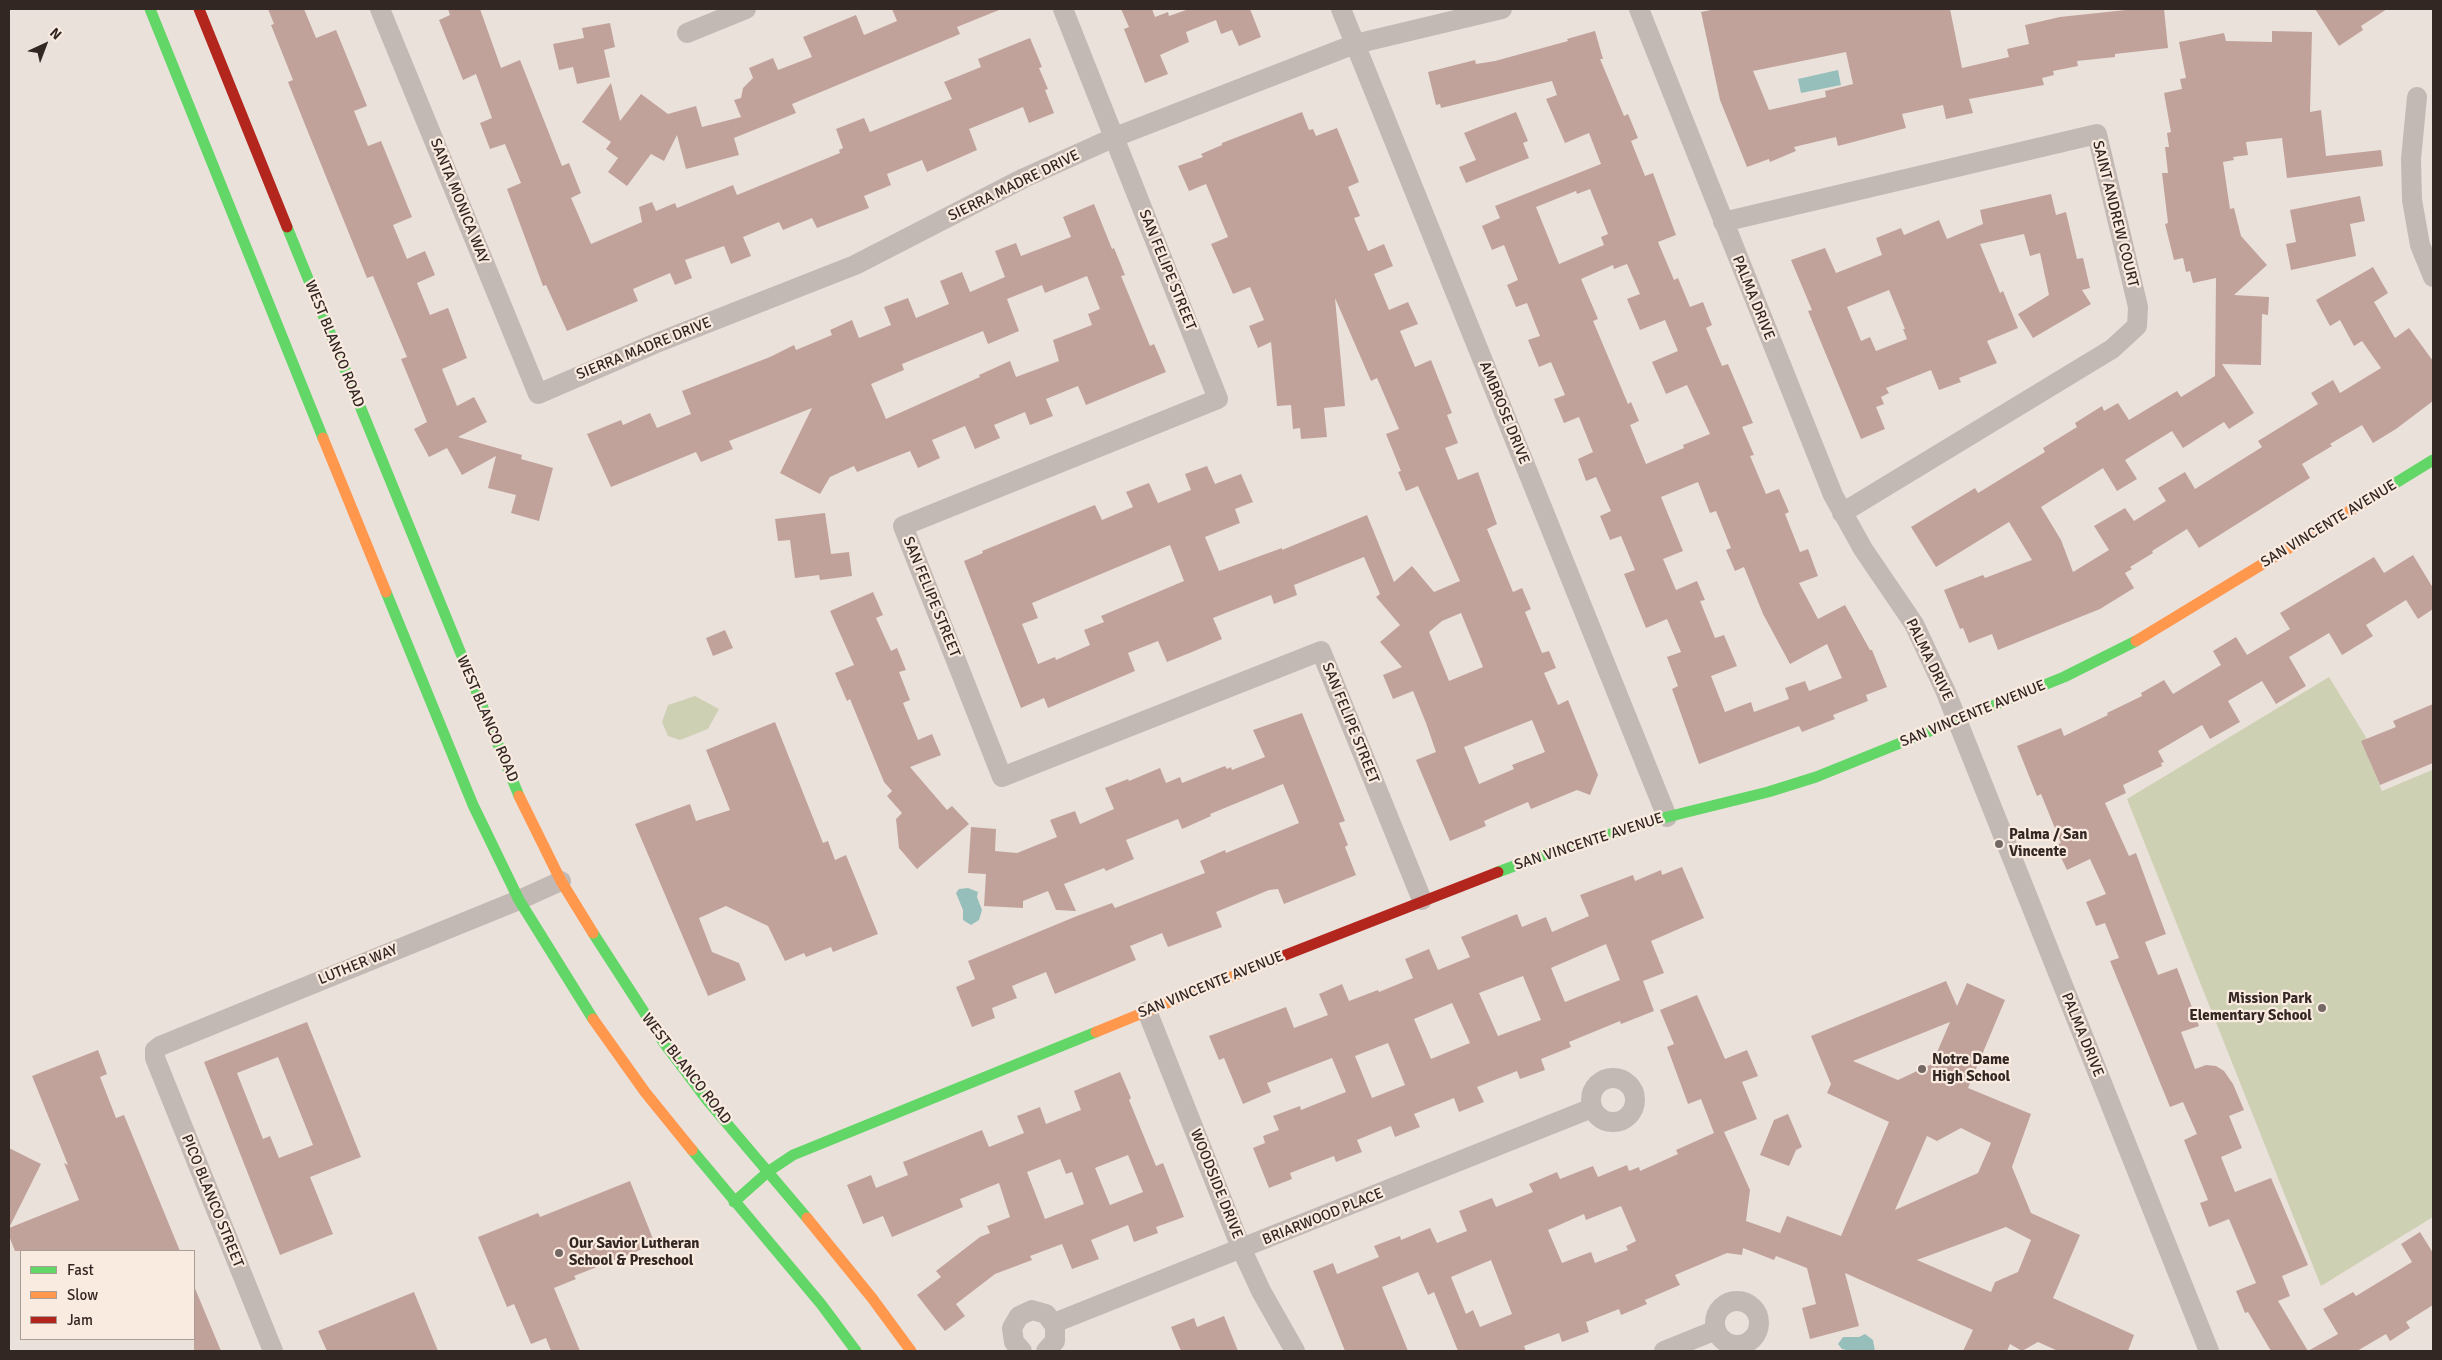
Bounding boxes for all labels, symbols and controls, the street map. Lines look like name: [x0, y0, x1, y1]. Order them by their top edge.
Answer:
north arrow: [20, 20, 70, 70]
text: N: [46, 24, 65, 43]
street label: SANTA MONICA WAY: [426, 136, 492, 266]
street label: SAINT ANDREW COURT: [2088, 139, 2142, 289]
street label: SIERRA MADRE DRIVE: [945, 146, 1083, 226]
street label: SAN FELIPE STREET: [1135, 207, 1199, 333]
street label: PALMA DRIVE: [1728, 253, 1778, 343]
street label: WEST BLANCO ROAD: [300, 278, 368, 410]
street label: SIERRA MADRE DRIVE: [574, 314, 714, 384]
street label: AMBROSE DRIVE: [1475, 359, 1533, 467]
street label: SAN VINCENTE AVENUE: [2258, 476, 2400, 572]
street label: SAN FELIPE STREET: [899, 534, 963, 660]
street label: PALMA DRIVE: [1901, 616, 1957, 704]
street label: WEST BLANCO ROAD: [452, 653, 522, 785]
street label: SAN FELIPE STREET: [1318, 660, 1382, 786]
street label: SAN VINCENTE AVENUE: [1898, 677, 2048, 751]
street label: SAN VINCENTE AVENUE: [1512, 809, 1666, 875]
place label: Palma / San Vincente: [2009, 826, 2087, 861]
marker: Palma / San Vincente: [1993, 838, 2005, 850]
street label: LUTHER WAY: [316, 941, 400, 989]
street label: SAN VINCENTE AVENUE: [1136, 948, 1286, 1022]
street label: PALMA DRIVE: [2057, 990, 2107, 1080]
place label: Mission Park Elementary School: [2189, 990, 2312, 1025]
marker: Mission Park Elementary School: [2316, 1002, 2328, 1014]
street label: WEST BLANCO ROAD: [637, 1010, 735, 1128]
place label: Notre Dame High School: [1932, 1051, 2010, 1086]
marker: Notre Dame High School: [1916, 1063, 1928, 1075]
street label: WOODSIDE DRIVE: [1186, 1127, 1246, 1241]
street label: PICO BLANCO STREET: [177, 1132, 247, 1270]
street label: BRIARWOOD PLACE: [1260, 1185, 1386, 1249]
place label: Our Savior Lutheran School & Preschool: [569, 1235, 700, 1270]
marker: Our Savior Lutheran School & Preschool: [553, 1247, 565, 1259]
legend: [20, 1250, 195, 1340]
text: Fast: [67, 1261, 94, 1279]
text: Slow: [67, 1286, 98, 1304]
text: Jam: [67, 1311, 93, 1329]

